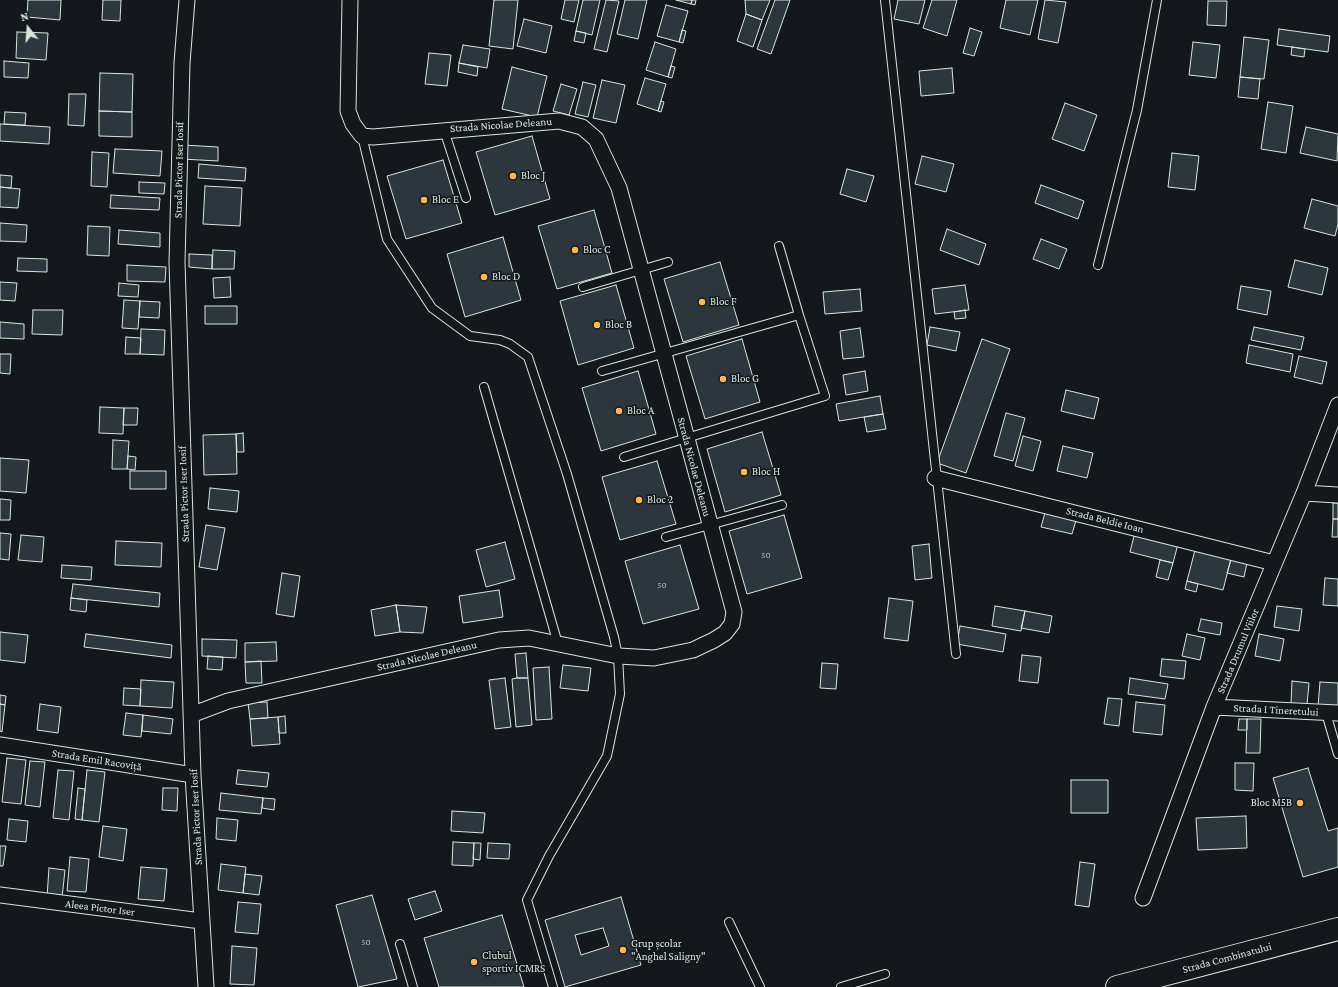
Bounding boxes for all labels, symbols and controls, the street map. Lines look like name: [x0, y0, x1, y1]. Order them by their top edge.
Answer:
north arrow: [8, 8, 48, 48]
text: N: [19, 10, 30, 23]
street label: Strada Nicolae Deleanu: [450, 115, 552, 135]
street label: Strada Pictor Iser Iosif: [172, 122, 186, 218]
place label: Bloc J: [521, 169, 545, 183]
marker: Bloc J: [508, 171, 518, 181]
place label: Bloc E: [432, 193, 459, 207]
marker: Bloc E: [419, 195, 429, 205]
place label: Bloc C: [583, 243, 610, 257]
marker: Bloc C: [570, 245, 580, 255]
place label: Bloc D: [492, 270, 520, 284]
marker: Bloc D: [479, 272, 489, 282]
place label: Bloc F: [710, 295, 736, 309]
marker: Bloc F: [697, 297, 707, 307]
place label: Bloc B: [605, 318, 632, 332]
marker: Bloc B: [592, 320, 602, 330]
place label: Bloc G: [731, 372, 759, 386]
marker: Bloc G: [718, 374, 728, 384]
place label: Bloc A: [627, 404, 654, 418]
marker: Bloc A: [614, 406, 624, 416]
street label: Strada Nicolae Deleanu: [674, 416, 714, 518]
street label: Strada Pictor Iser Iosif: [176, 446, 192, 542]
place label: Bloc H: [752, 465, 780, 479]
marker: Bloc H: [739, 467, 749, 477]
place label: Bloc 2: [647, 493, 673, 507]
marker: Bloc 2: [634, 495, 644, 505]
street label: Strada Beldie Ioan: [1065, 504, 1145, 536]
house number: 50: [761, 550, 771, 560]
house number: 50: [657, 580, 667, 590]
street label: Strada Drumul Viilor: [1214, 606, 1262, 696]
street label: Strada Nicolae Deleanu: [376, 638, 478, 674]
street label: Strada I Tineretului: [1233, 701, 1319, 719]
street label: Strada Emil Racoviță: [51, 746, 143, 774]
street label: Strada Pictor Iser Iosif: [187, 769, 205, 865]
place label: Bloc M5B: [1251, 796, 1292, 810]
marker: Bloc M5B: [1295, 798, 1305, 808]
street label: Aleea Pictor Iser: [64, 897, 136, 919]
house number: 50: [361, 937, 371, 947]
place label: Grup școlar "Anghel Saligny": [631, 937, 705, 963]
street label: Strada Combinatului: [1181, 940, 1273, 976]
marker: Grup școlar "Anghel Saligny": [618, 945, 628, 955]
place label: Clubul sportiv ICMRS: [482, 949, 545, 975]
marker: Clubul sportiv ICMRS: [469, 957, 479, 967]

